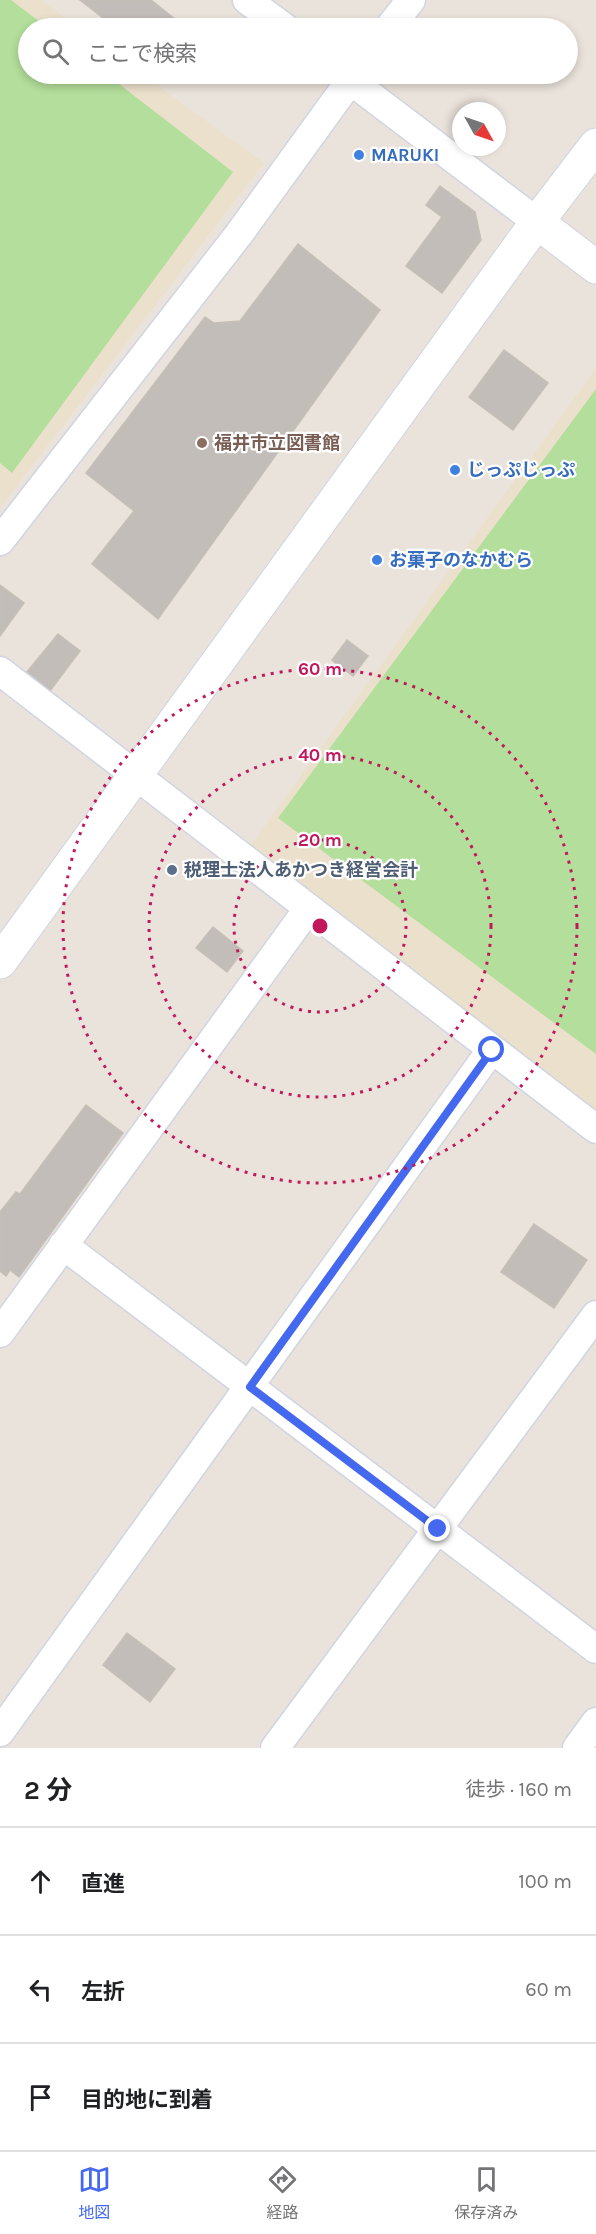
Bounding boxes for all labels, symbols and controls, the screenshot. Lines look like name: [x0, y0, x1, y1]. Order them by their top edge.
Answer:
search box: [18, 18, 578, 84]
icon: search: [39, 35, 72, 68]
text: ここで検索: [87, 41, 197, 67]
north arrow: [452, 102, 506, 156]
place label: MARUKI: [371, 144, 439, 166]
marker: MARUKI: [352, 148, 366, 162]
place label: 福井市立図書館: [214, 432, 340, 454]
marker: 福井市立図書館: [195, 436, 209, 450]
place label: じっぷじっぷ: [467, 459, 575, 481]
marker: じっぷじっぷ: [448, 463, 462, 477]
place label: お菓子のなかむら: [389, 549, 533, 571]
marker: お菓子のなかむら: [370, 553, 384, 567]
text: 60 m: [298, 658, 342, 680]
text: 40 m: [298, 744, 342, 766]
text: 20 m: [298, 829, 342, 851]
place label: 税理士法人あかつき経営会計: [184, 859, 418, 881]
marker: 税理士法人あかつき経営会計: [165, 863, 179, 877]
centre of rings: [310, 916, 330, 936]
route start: [478, 1036, 504, 1062]
route end: [424, 1515, 450, 1541]
text: 2 分: [24, 1775, 72, 1806]
text: 徒歩 · 160 m: [466, 1778, 572, 1801]
icon: ahead: [24, 1865, 57, 1898]
text: 100 m: [518, 1870, 572, 1893]
text: 直進: [81, 1871, 125, 1897]
icon: left: [24, 1973, 57, 2006]
text: 60 m: [525, 1978, 572, 2001]
text: 左折: [81, 1979, 125, 2005]
icon: arrive: [24, 2081, 57, 2114]
text: 目的地に到着: [81, 2087, 213, 2113]
tab: 地図: [78, 2163, 111, 2223]
tab: 経路: [266, 2163, 299, 2223]
tab: 保存済み: [454, 2163, 518, 2223]

